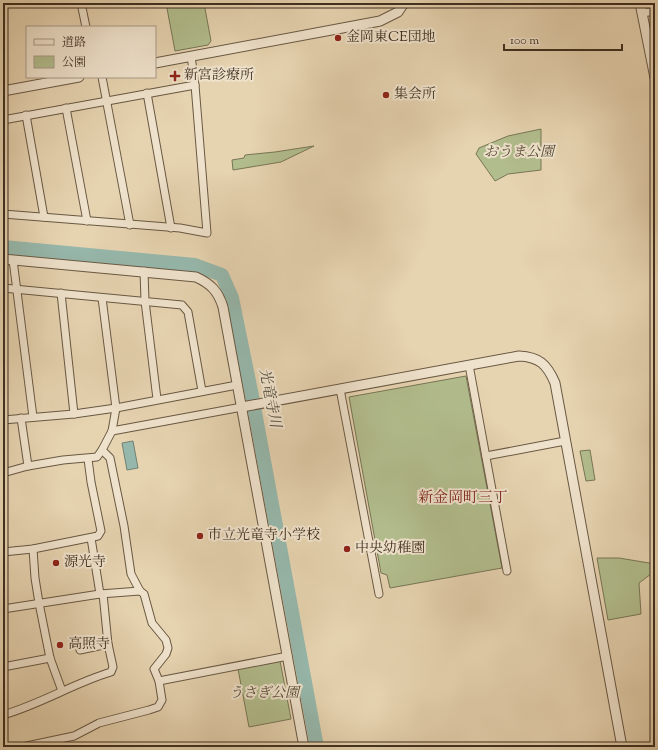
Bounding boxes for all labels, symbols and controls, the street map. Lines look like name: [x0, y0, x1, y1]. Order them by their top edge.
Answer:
legend: [26, 26, 156, 78]
scale bar: [504, 26, 622, 52]
place label: 金岡東CE団地: [346, 28, 436, 48]
text: 100 m: [510, 32, 539, 50]
marker: 金岡東CE団地: [333, 33, 343, 43]
text: 道路: [62, 34, 86, 52]
text: 公園: [62, 54, 86, 72]
place label: 新宮診療所: [184, 66, 254, 86]
marker: 新宮診療所: [169, 70, 181, 82]
place label: 集会所: [394, 85, 436, 105]
marker: 集会所: [381, 90, 391, 100]
park label: おうま公園: [484, 143, 556, 163]
water label: 光竜寺川: [253, 367, 285, 431]
district label: 新金岡町三丁: [418, 488, 508, 509]
place label: 市立光竜寺小学校: [208, 526, 320, 546]
marker: 市立光竜寺小学校: [195, 531, 205, 541]
place label: 中央幼稚園: [355, 539, 425, 559]
marker: 中央幼稚園: [342, 544, 352, 554]
place label: 源光寺: [64, 553, 106, 573]
marker: 源光寺: [51, 558, 61, 568]
place label: 高照寺: [68, 635, 110, 655]
marker: 高照寺: [55, 640, 65, 650]
park label: うさぎ公園: [229, 684, 301, 704]

